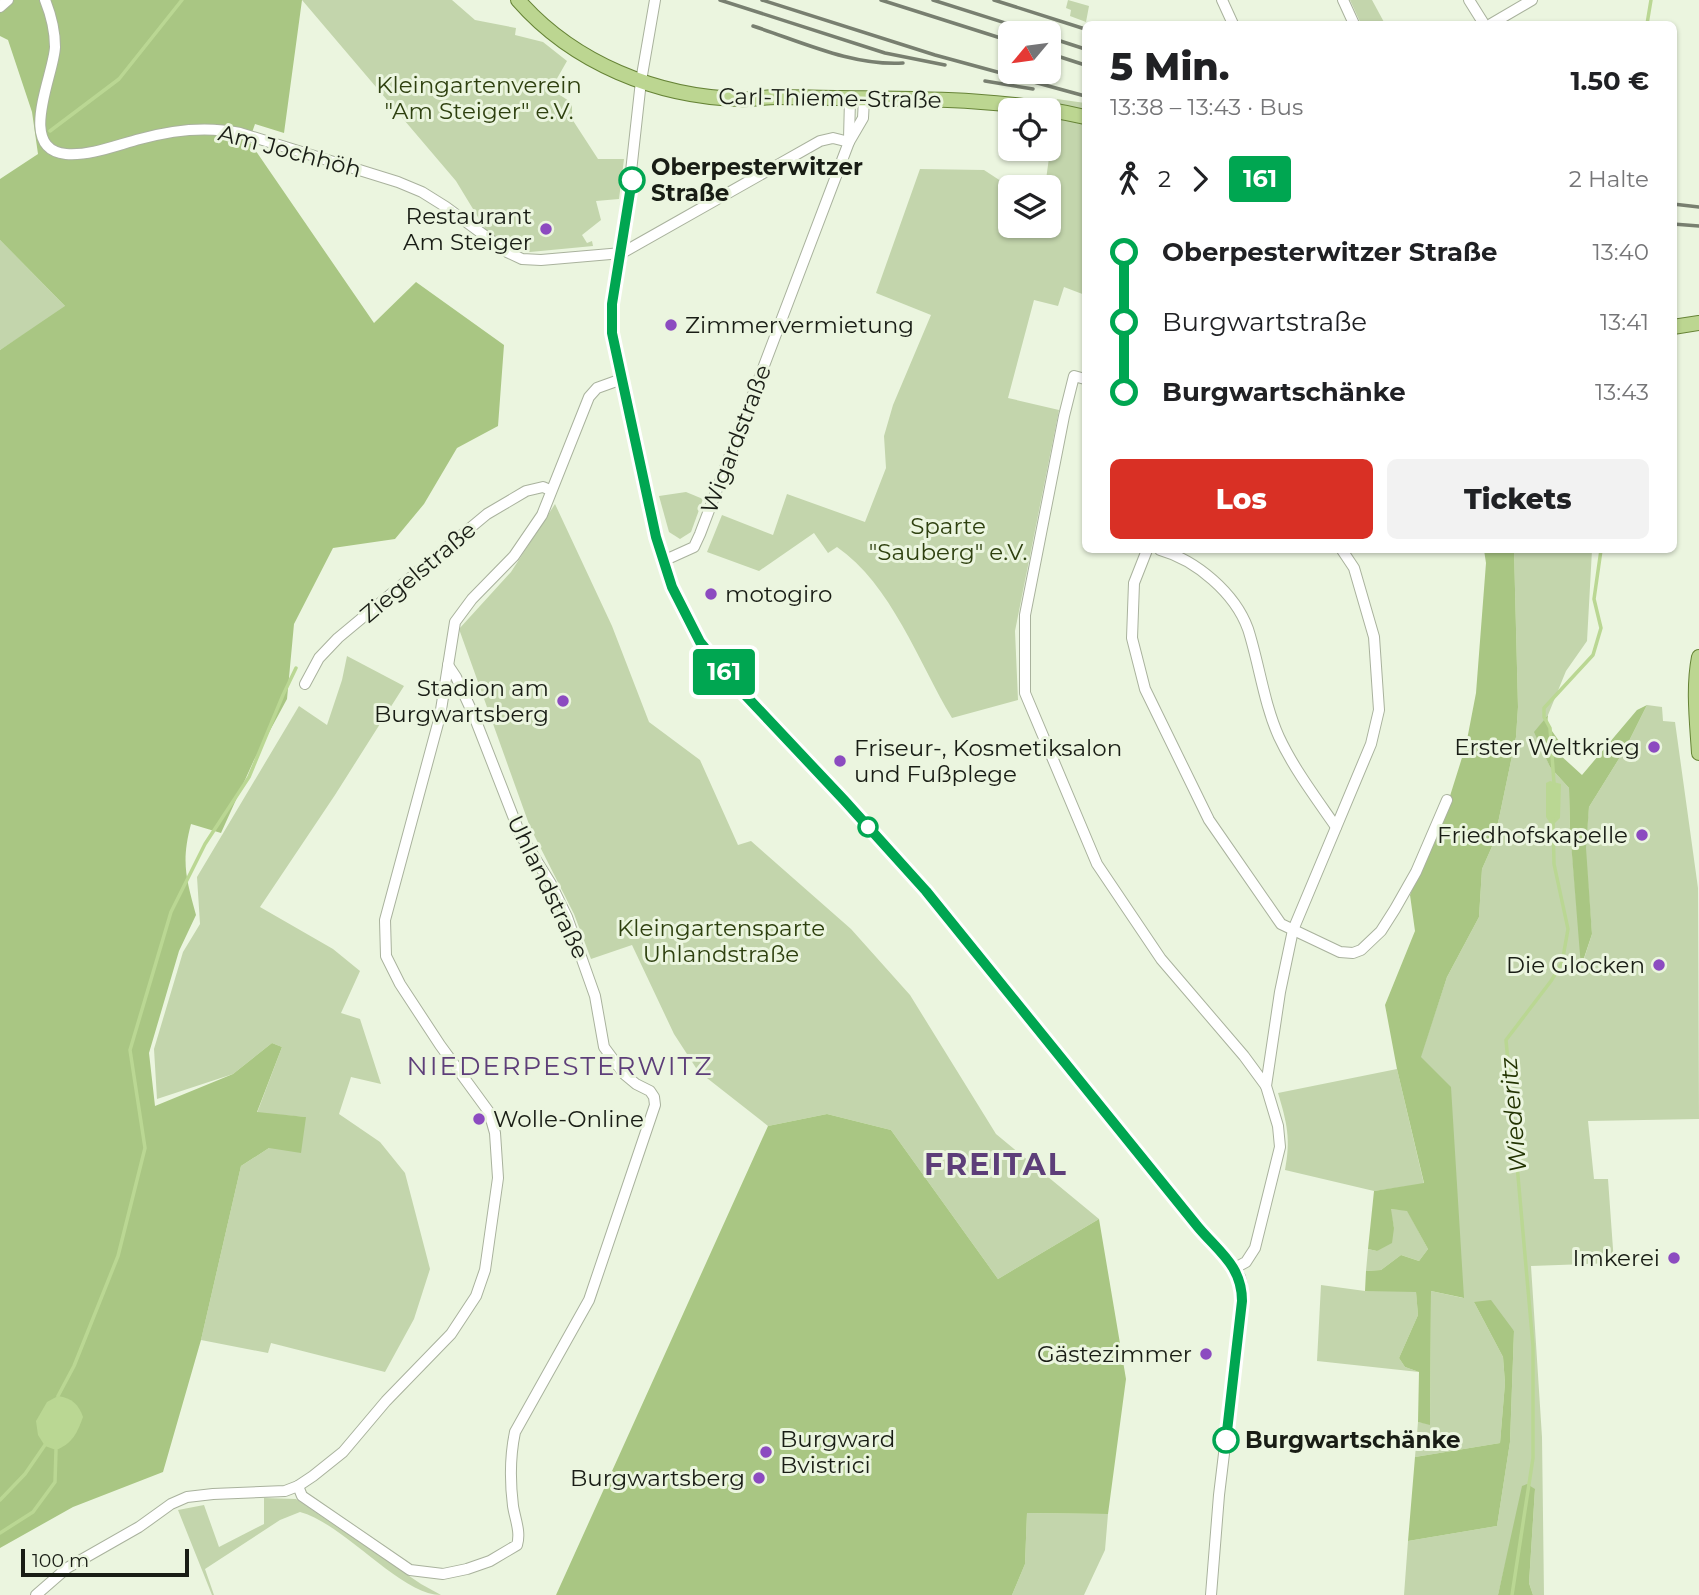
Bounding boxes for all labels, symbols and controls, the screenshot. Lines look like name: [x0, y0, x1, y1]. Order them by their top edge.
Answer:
north arrow: [998, 21, 1060, 84]
map controls: [998, 21, 1061, 238]
text: 5 Min.: [1110, 43, 1229, 90]
text: 1.50 €: [1570, 65, 1649, 97]
park label: Kleingartenverein "Am Steiger" e.V.: [376, 71, 582, 125]
street label: Carl-Thieme-Straße: [718, 82, 942, 114]
text: 13:38 – 13:43 · Bus: [1110, 93, 1303, 121]
button: locate: [998, 98, 1061, 161]
street label: Am Jochhöh: [216, 118, 364, 184]
place label: Oberpesterwitzer Straße: [651, 153, 863, 207]
icon: walk: [1110, 160, 1148, 198]
icon: forward: [1181, 160, 1219, 198]
text: 161: [1243, 164, 1277, 193]
text: 2: [1158, 165, 1171, 193]
text: 2 Halte: [1569, 165, 1649, 193]
marker: Oberpesterwitzer Straße: [619, 167, 645, 193]
button: layers: [998, 175, 1061, 238]
place label: Restaurant Am Steiger: [403, 202, 532, 256]
marker: Restaurant Am Steiger: [538, 221, 554, 237]
text: Oberpesterwitzer Straße: [1162, 236, 1497, 268]
text: 13:40: [1592, 238, 1649, 266]
text: Burgwartstraße: [1162, 306, 1367, 338]
text: 13:41: [1600, 308, 1649, 336]
place label: Zimmervermietung: [685, 311, 914, 339]
marker: Zimmervermietung: [663, 317, 679, 333]
street label: Wigardstraße: [695, 361, 777, 517]
text: Burgwartschänke: [1162, 376, 1406, 408]
text: 13:43: [1595, 378, 1649, 406]
button: Los: [1110, 459, 1373, 539]
button: Tickets: [1387, 459, 1649, 539]
park label: Sparte "Sauberg" e.V.: [869, 512, 1027, 566]
street label: Ziegelstraße: [354, 515, 482, 629]
place label: motogiro: [725, 580, 832, 608]
marker: motogiro: [703, 586, 719, 602]
line badge: 161: [684, 649, 764, 695]
text: 161: [707, 657, 741, 686]
place label: Stadion am Burgwartsberg: [374, 674, 549, 728]
marker: Stadion am Burgwartsberg: [555, 693, 571, 709]
place label: Erster Weltkrieg: [1454, 733, 1640, 761]
place label: Friseur-, Kosmetiksalon und Fußplege: [854, 734, 1122, 788]
marker: Erster Weltkrieg: [1646, 739, 1662, 755]
marker: Friseur-, Kosmetiksalon und Fußplege: [832, 753, 848, 769]
street label: Uhlandstraße: [501, 811, 595, 963]
unlabelled marker: [858, 817, 878, 837]
place label: Friedhofskapelle: [1437, 821, 1628, 849]
marker: Friedhofskapelle: [1634, 827, 1650, 843]
park label: Kleingartensparte Uhlandstraße: [617, 914, 825, 968]
place label: Die Glocken: [1506, 951, 1645, 979]
marker: Die Glocken: [1651, 957, 1667, 973]
district label: NIEDERPESTERWITZ: [407, 1050, 713, 1082]
water label: Wiederitz: [1493, 1056, 1532, 1174]
place label: Wolle-Online: [493, 1105, 644, 1133]
marker: Wolle-Online: [471, 1111, 487, 1127]
district label: FREITAL: [924, 1146, 1068, 1183]
place label: Imkerei: [1572, 1244, 1660, 1272]
marker: Imkerei: [1666, 1250, 1682, 1266]
place label: Gästezimmer: [1037, 1340, 1192, 1368]
marker: Gästezimmer: [1198, 1346, 1214, 1362]
place label: Burgward Bvistrici: [780, 1425, 895, 1479]
place label: Burgwartschänke: [1245, 1426, 1460, 1454]
marker: Burgwartschänke: [1213, 1427, 1239, 1453]
marker: Burgward Bvistrici: [758, 1444, 774, 1460]
place label: Burgwartsberg: [570, 1464, 745, 1492]
marker: Burgwartsberg: [751, 1470, 767, 1486]
scale bar: [21, 1546, 189, 1578]
text: 100 m: [32, 1549, 89, 1572]

